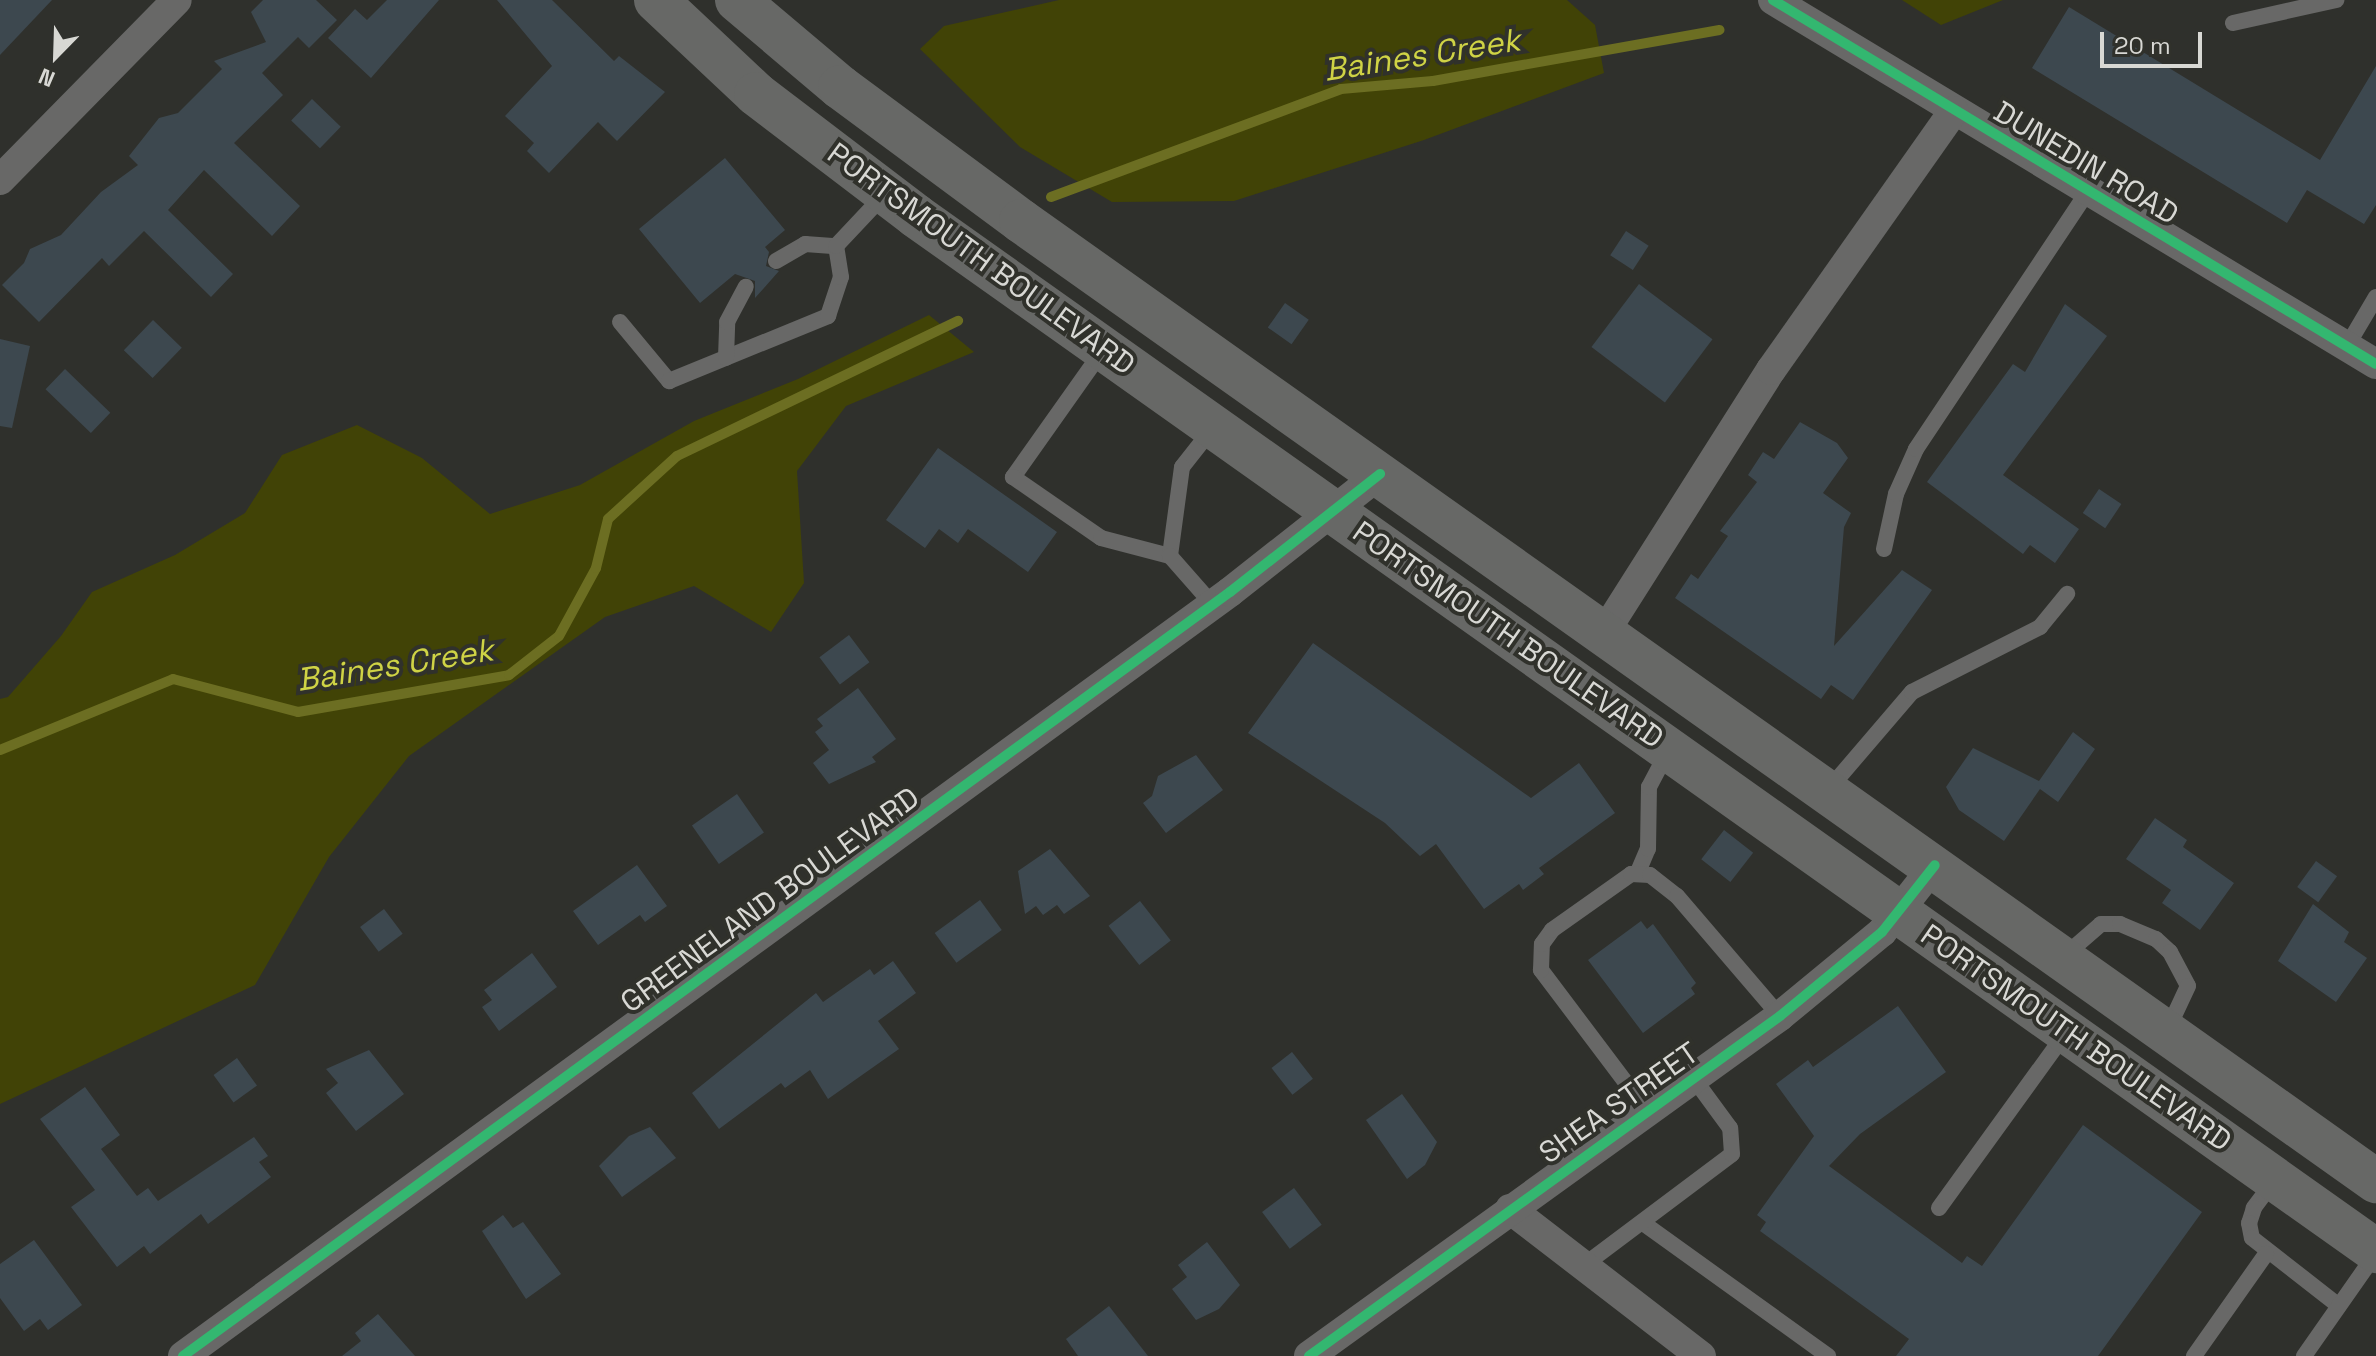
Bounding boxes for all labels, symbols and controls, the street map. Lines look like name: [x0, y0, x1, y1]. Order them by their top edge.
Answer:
north arrow: [16, 16, 96, 96]
scale bar: [2104, 16, 2206, 66]
water label: Baines Creek: [1321, 21, 1523, 89]
text: 20 m: [2114, 30, 2171, 61]
text: N: [34, 62, 59, 94]
street label: DUNEDIN ROAD: [1987, 94, 2185, 232]
street label: PORTSMOUTH BOULEVARD: [820, 135, 1142, 383]
street label: PORTSMOUTH BOULEVARD: [1346, 514, 1670, 756]
water label: Baines Creek: [294, 631, 496, 699]
street label: GREENELAND BOULEVARD: [614, 780, 926, 1020]
street label: PORTSMOUTH BOULEVARD: [1914, 917, 2238, 1159]
street label: SHEA STREET: [1532, 1035, 1706, 1171]

